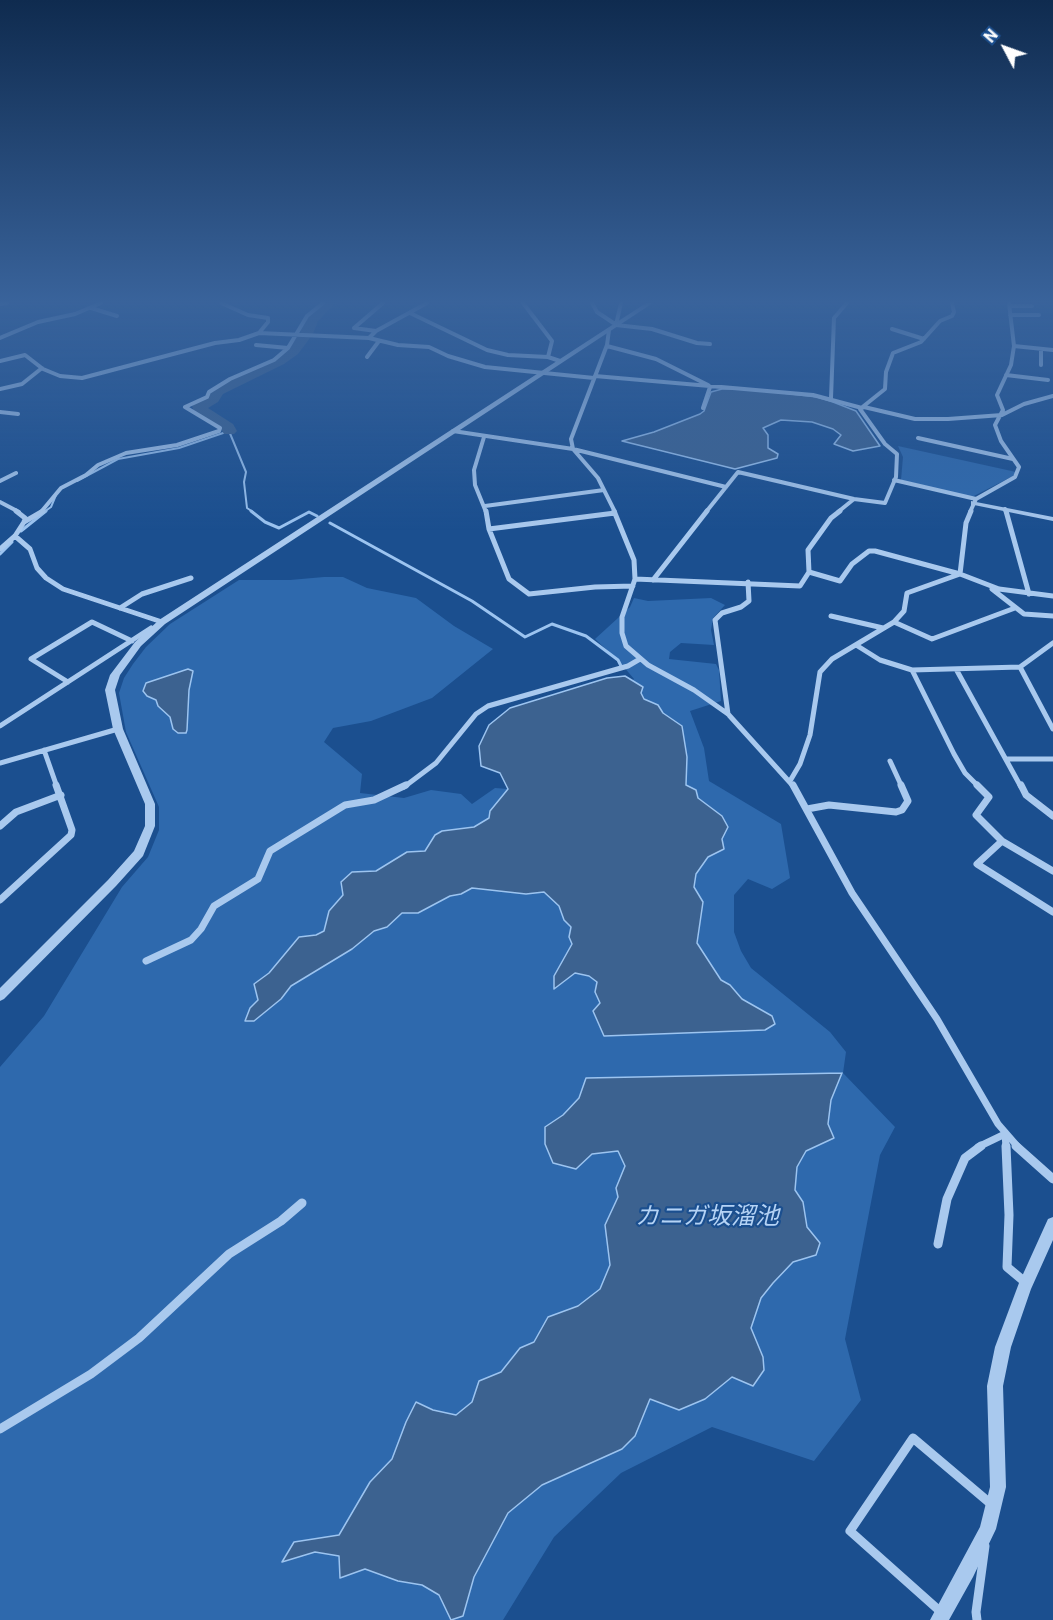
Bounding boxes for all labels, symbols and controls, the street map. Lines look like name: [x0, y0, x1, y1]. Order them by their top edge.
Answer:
north arrow: [975, 18, 1035, 78]
text: N: [980, 25, 1002, 46]
water label: カニガ坂溜池: [635, 1204, 779, 1232]

